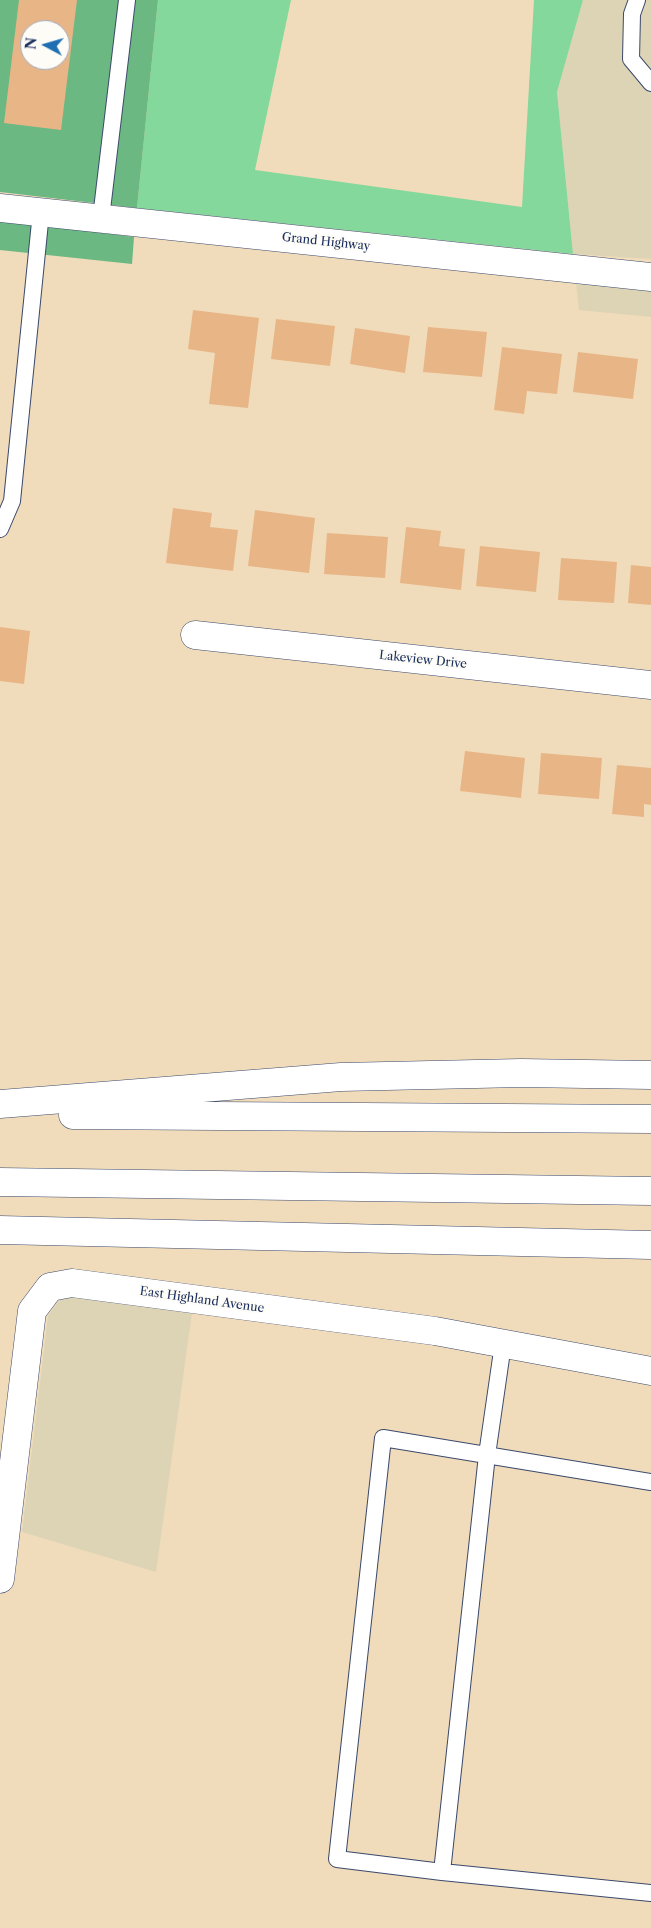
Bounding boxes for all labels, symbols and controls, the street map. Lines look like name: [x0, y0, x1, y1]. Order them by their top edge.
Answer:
north arrow: [20, 20, 70, 70]
text: N: [21, 37, 41, 51]
street label: Grand Highway: [281, 230, 371, 254]
street label: Lakeview Drive: [378, 648, 468, 672]
street label: East Highland Avenue: [139, 1284, 265, 1316]

